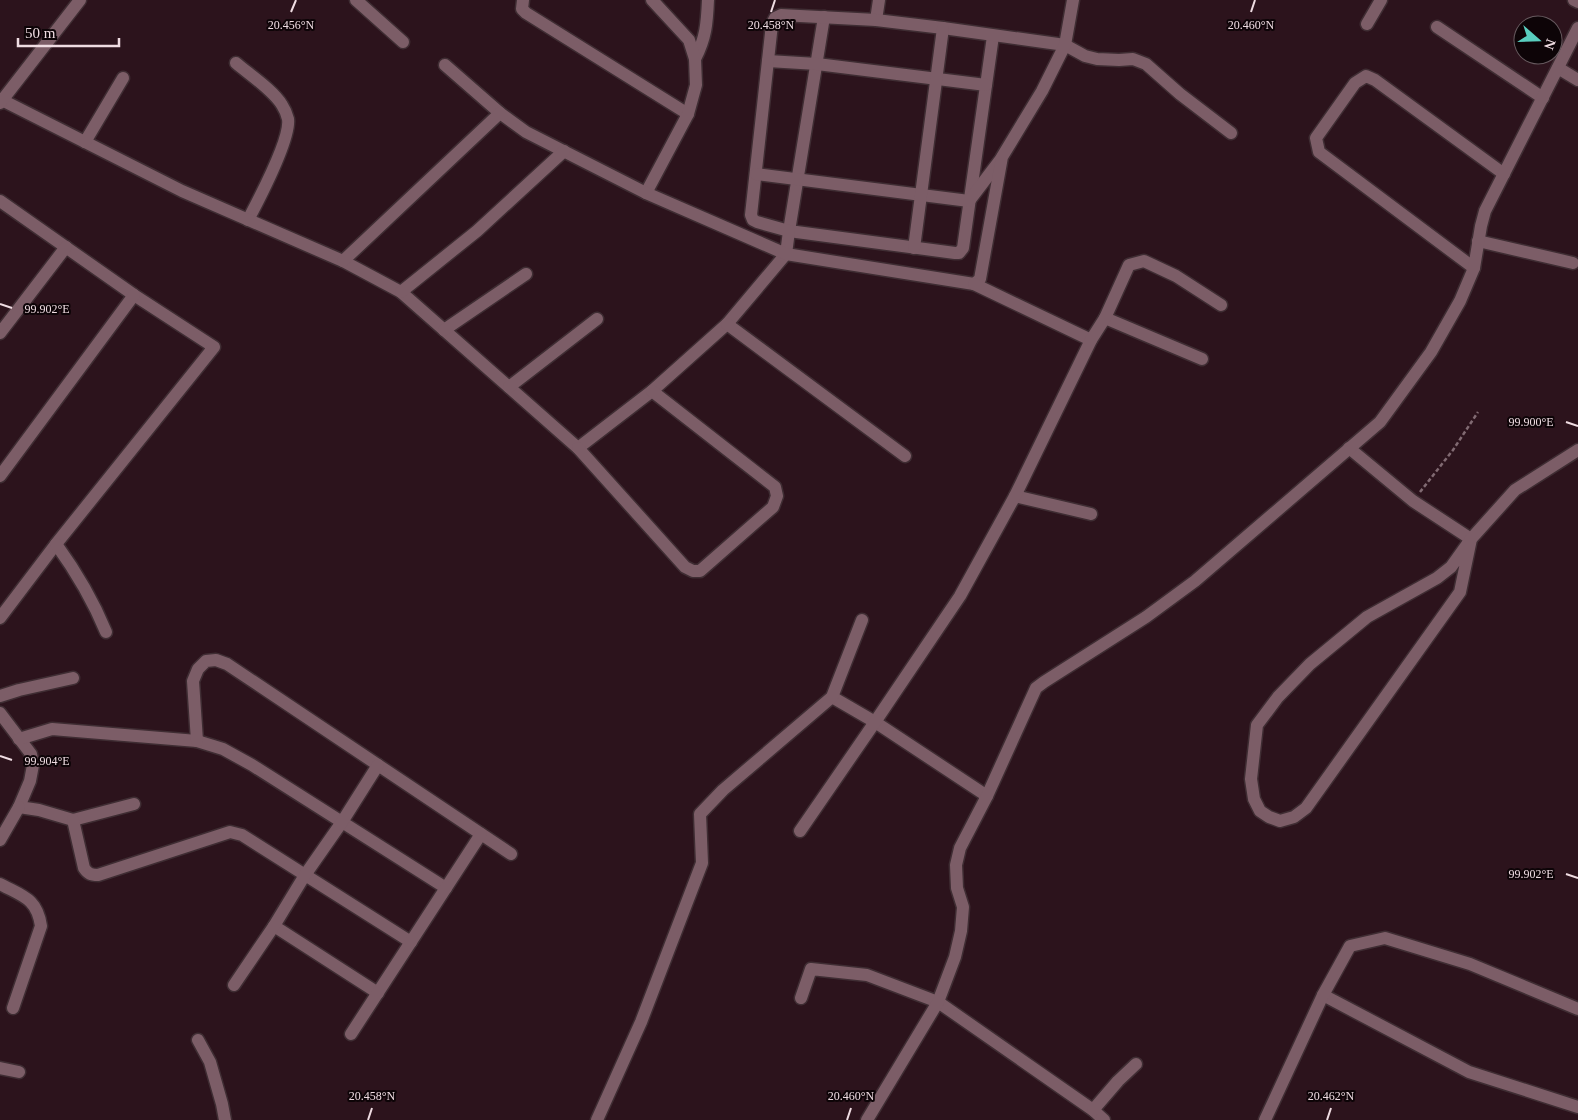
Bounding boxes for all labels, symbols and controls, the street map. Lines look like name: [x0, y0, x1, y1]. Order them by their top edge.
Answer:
scale bar: [18, 15, 119, 47]
north arrow: [1513, 15, 1563, 65]
text: 20.456°N: [268, 18, 315, 32]
text: 20.458°N: [748, 18, 795, 32]
text: 20.460°N: [1228, 18, 1275, 32]
text: 50 m: [25, 25, 56, 41]
text: N: [1541, 37, 1559, 52]
text: 99.902°E: [24, 302, 70, 316]
text: 99.900°E: [1508, 415, 1554, 429]
text: 99.904°E: [24, 754, 70, 768]
text: 99.902°E: [1508, 867, 1554, 881]
text: 20.458°N: [349, 1089, 396, 1103]
text: 20.460°N: [828, 1089, 875, 1103]
text: 20.462°N: [1308, 1089, 1355, 1103]

